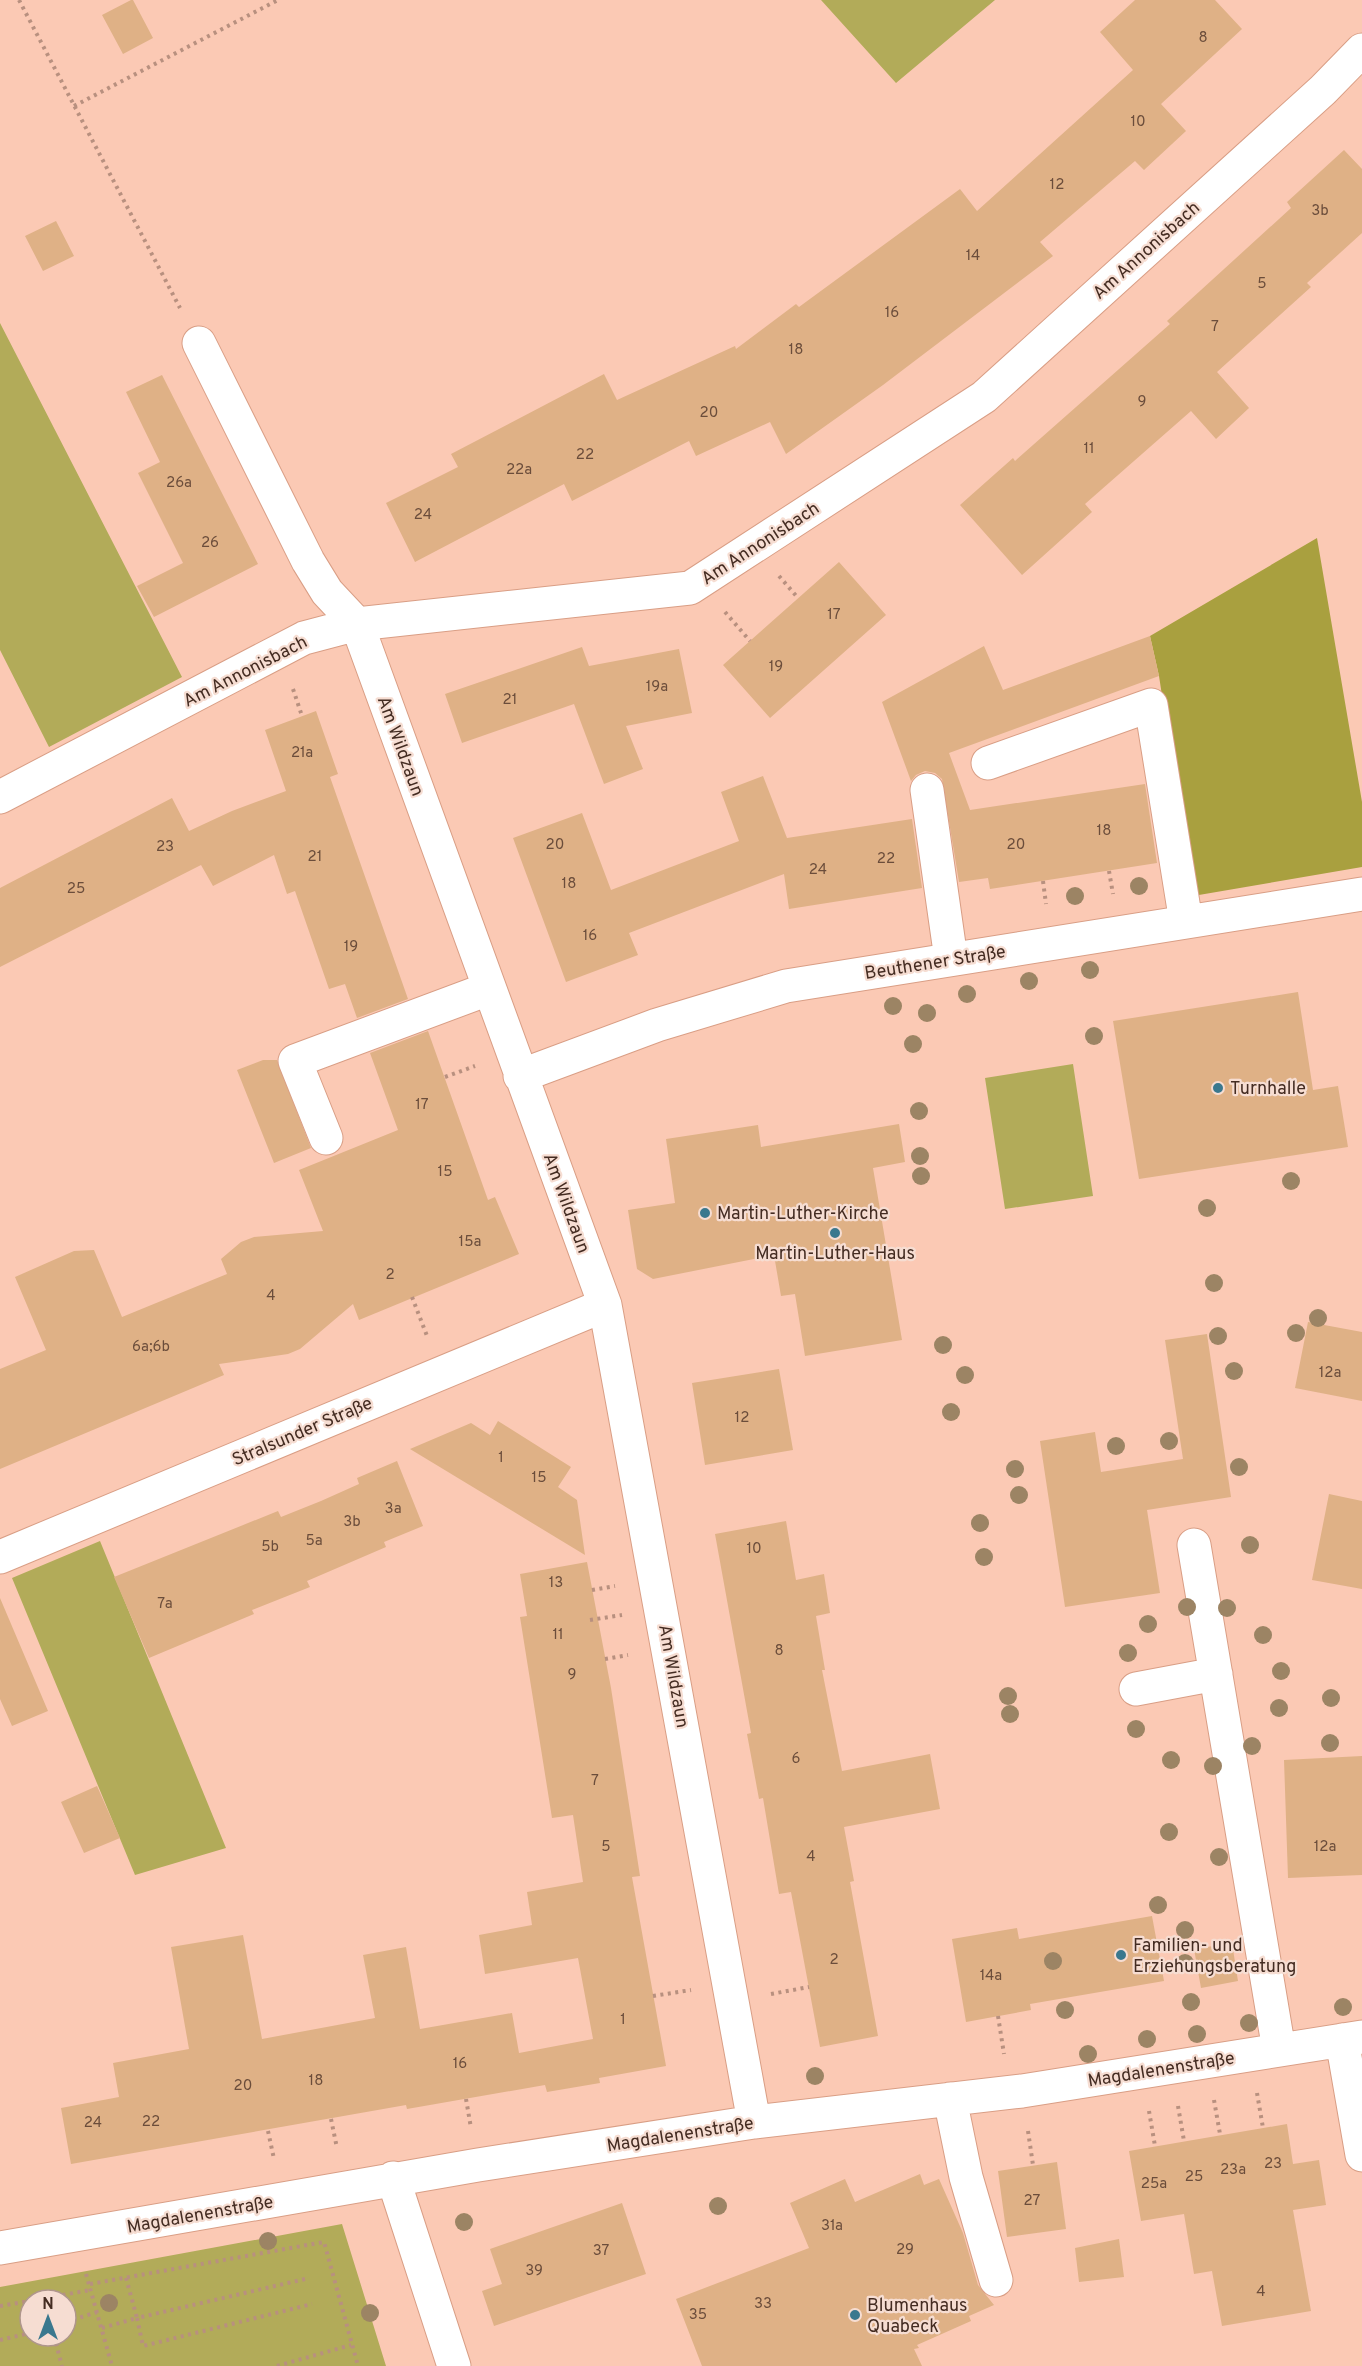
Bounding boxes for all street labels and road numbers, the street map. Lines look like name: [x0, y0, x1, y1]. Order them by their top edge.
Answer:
street label: Am Annonisbach: [1089, 197, 1205, 305]
street label: Am Annonisbach: [697, 497, 824, 591]
street label: Am Annonisbach: [180, 631, 312, 714]
street label: Am Wildzaun: [371, 693, 428, 800]
street label: Beuthener Straße: [863, 941, 1007, 986]
street label: Am Wildzaun: [537, 1150, 594, 1257]
street label: Stralsunder Straße: [229, 1392, 376, 1472]
street label: Am Wildzaun: [652, 1623, 693, 1730]
street label: Magdalenenstraße: [1086, 2048, 1236, 2093]
street label: Magdalenenstraße: [605, 2113, 755, 2158]
street label: Magdalenenstraße: [125, 2191, 275, 2240]

